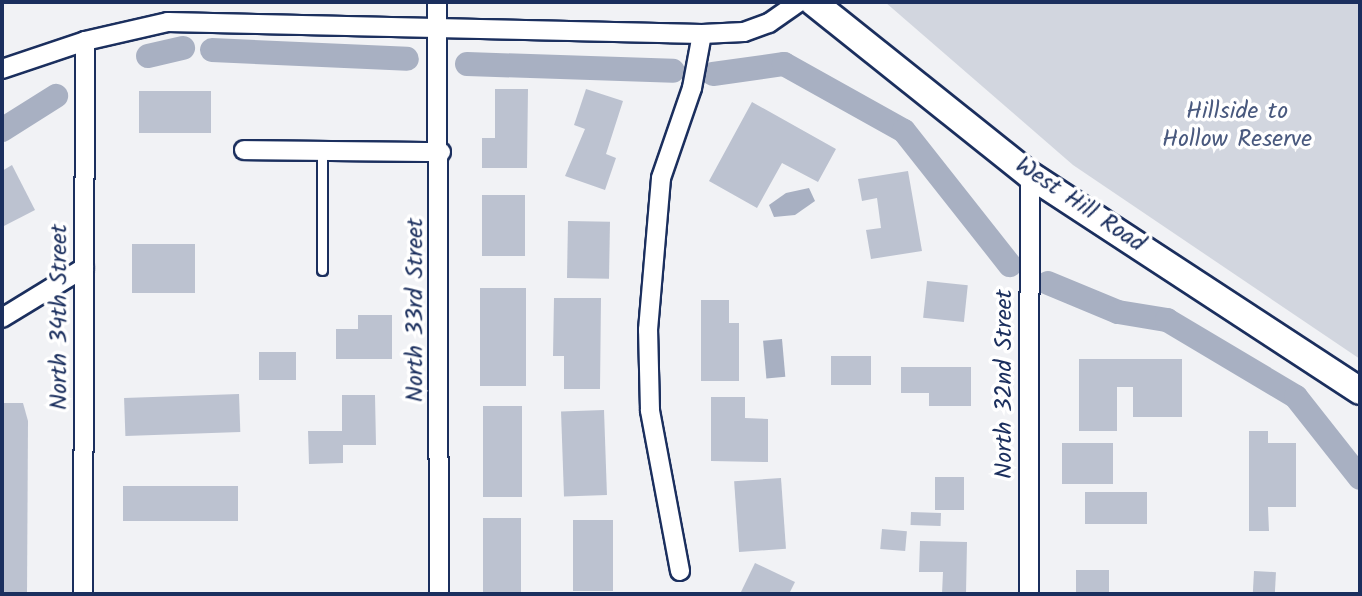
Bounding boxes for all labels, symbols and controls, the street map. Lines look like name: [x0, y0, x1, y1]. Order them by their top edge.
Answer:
park label: Hillside to Hollow Reserve: [1162, 98, 1312, 154]
street label: West Hill Road: [1010, 151, 1150, 259]
street label: North 33rd Street: [402, 218, 430, 402]
street label: North 34th Street: [46, 224, 74, 410]
street label: North 32nd Street: [991, 289, 1019, 479]

